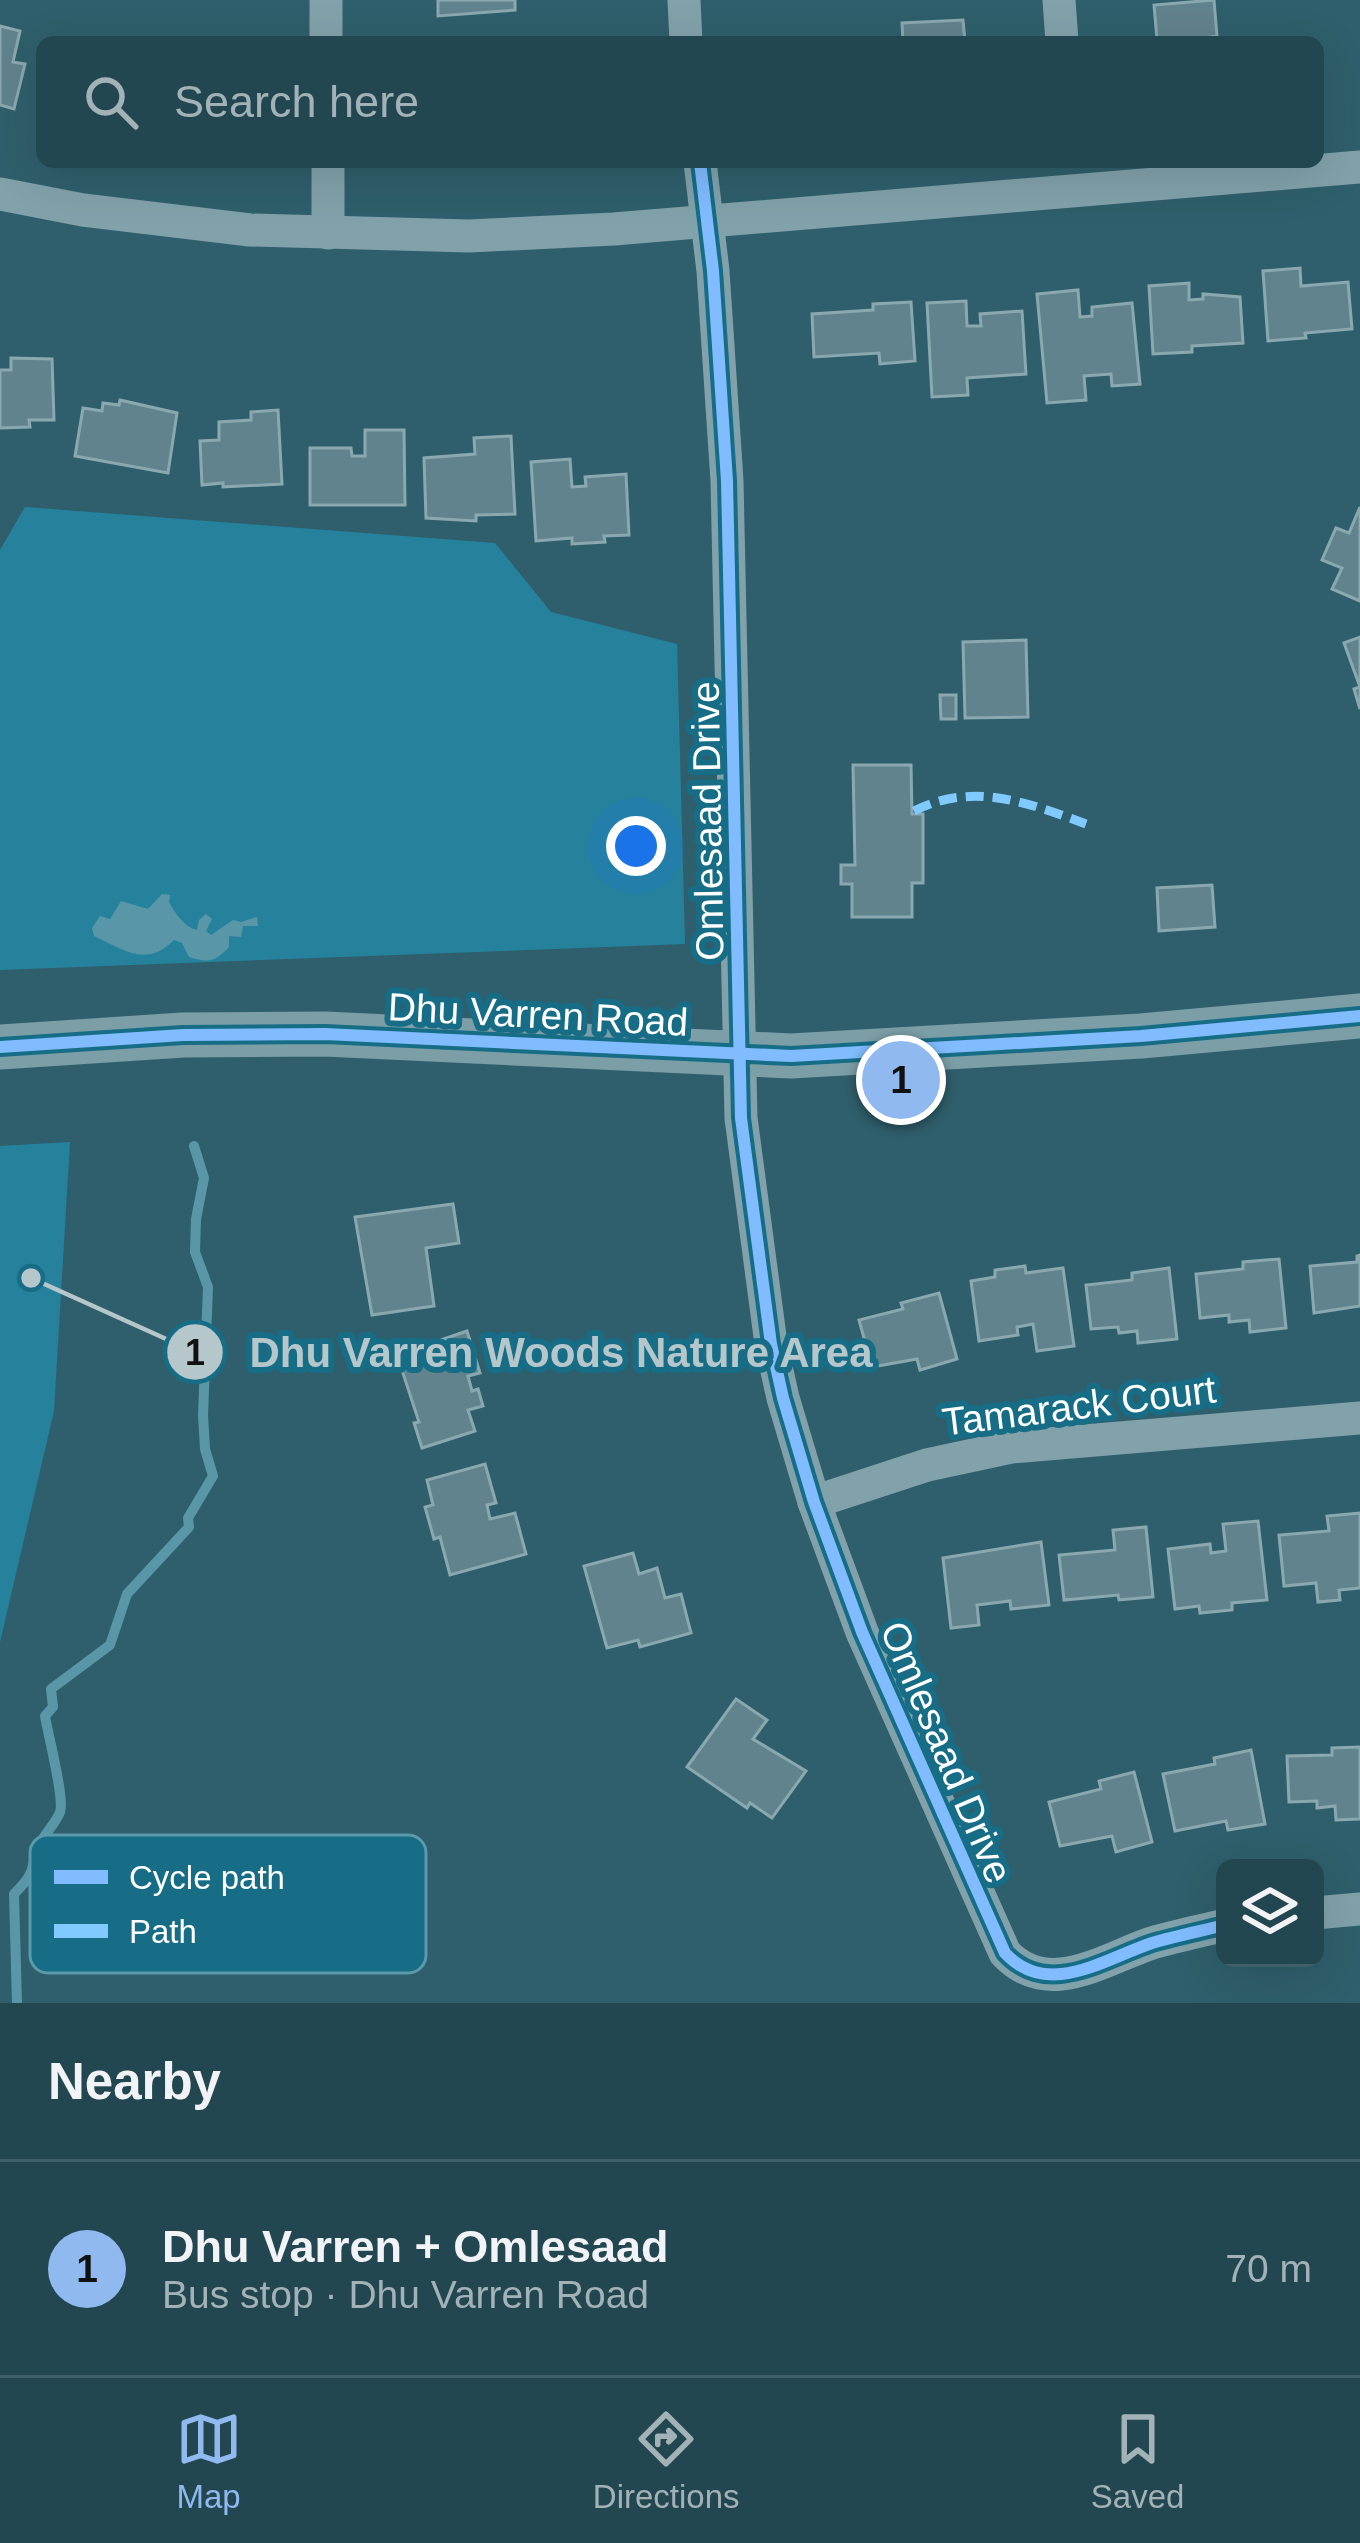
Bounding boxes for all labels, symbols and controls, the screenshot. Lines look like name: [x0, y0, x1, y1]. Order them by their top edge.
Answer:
search box: [36, 36, 1324, 168]
icon: search: [78, 69, 144, 135]
text: Search here: [174, 76, 419, 127]
street label: Omlesaad Drive: [684, 681, 731, 961]
your location: [606, 816, 666, 876]
street label: Dhu Varren Road: [387, 985, 689, 1044]
pin: 1: [862, 1035, 940, 1125]
callout: Dhu Varren Woods Nature Area: [165, 1313, 898, 1391]
text: Dhu Varren Woods Nature Area: [249, 1329, 873, 1376]
text: 1: [185, 1332, 205, 1373]
street label: Tamarack Court: [940, 1367, 1218, 1444]
street label: Omlesaad Drive: [872, 1615, 1021, 1889]
legend: [30, 1835, 426, 1973]
text: Cycle path: [129, 1859, 285, 1896]
map controls: [1216, 1859, 1324, 1967]
button: layers: [1216, 1859, 1324, 1967]
text: Path: [129, 1913, 197, 1950]
text: Nearby: [48, 2053, 221, 2110]
text: Dhu Varren + Omlesaad: [162, 2221, 668, 2272]
text: 1: [76, 2247, 98, 2290]
text: 70 m: [1225, 2247, 1312, 2290]
text: Bus stop · Dhu Varren Road: [162, 2273, 649, 2316]
tab: Map: [176, 2406, 242, 2516]
tab: Directions: [593, 2406, 740, 2516]
tab: Saved: [1091, 2406, 1184, 2516]

